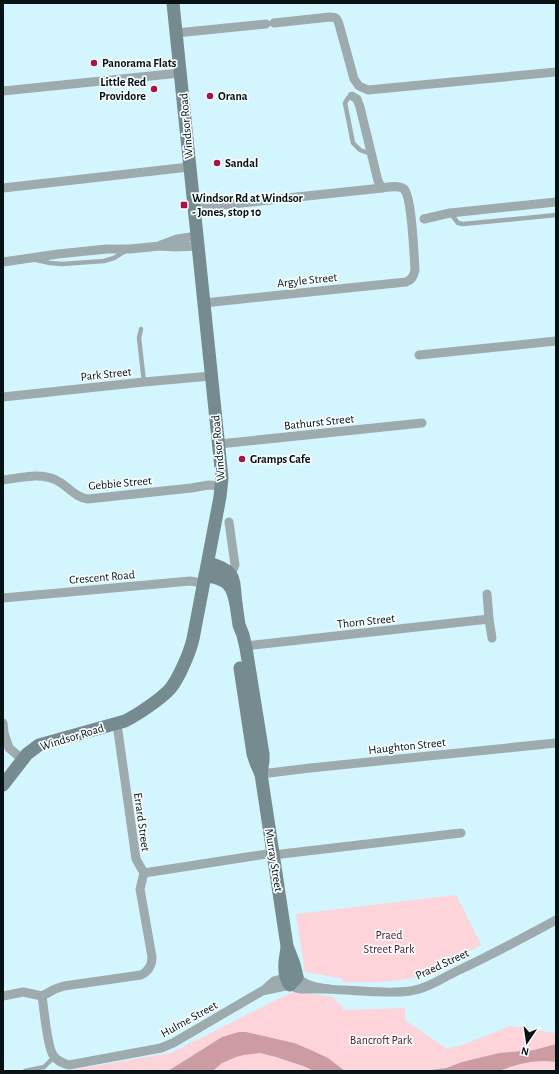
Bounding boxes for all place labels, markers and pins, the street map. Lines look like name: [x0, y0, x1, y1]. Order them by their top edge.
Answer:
place label: Panorama Flats: [102, 57, 177, 69]
marker: Panorama Flats: [89, 58, 99, 68]
place label: Little Red Providore: [99, 76, 147, 102]
marker: Little Red Providore: [149, 84, 159, 94]
place label: Orana: [218, 90, 248, 102]
marker: Orana: [205, 91, 215, 101]
place label: Sandal: [225, 157, 258, 169]
marker: Sandal: [212, 158, 222, 168]
place label: Windsor Rd at Windsor - Jones, stop 10: [192, 192, 304, 218]
marker: Windsor Rd at Windsor - Jones, stop 10: [179, 200, 189, 210]
place label: Gramps Cafe: [250, 453, 311, 465]
marker: Gramps Cafe: [237, 454, 247, 464]

